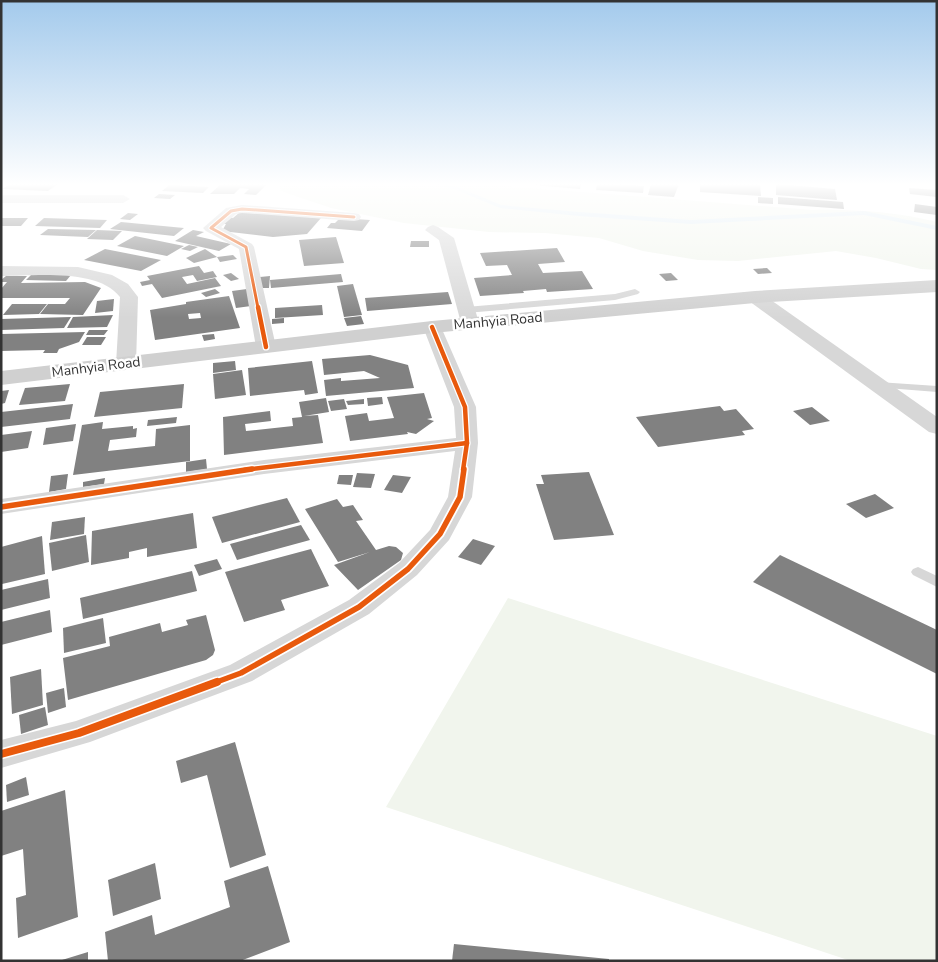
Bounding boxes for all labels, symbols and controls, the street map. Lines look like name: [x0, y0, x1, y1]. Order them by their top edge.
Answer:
street label: Manhyia Road: [453, 308, 543, 334]
street label: Manhyia Road: [51, 352, 141, 382]

